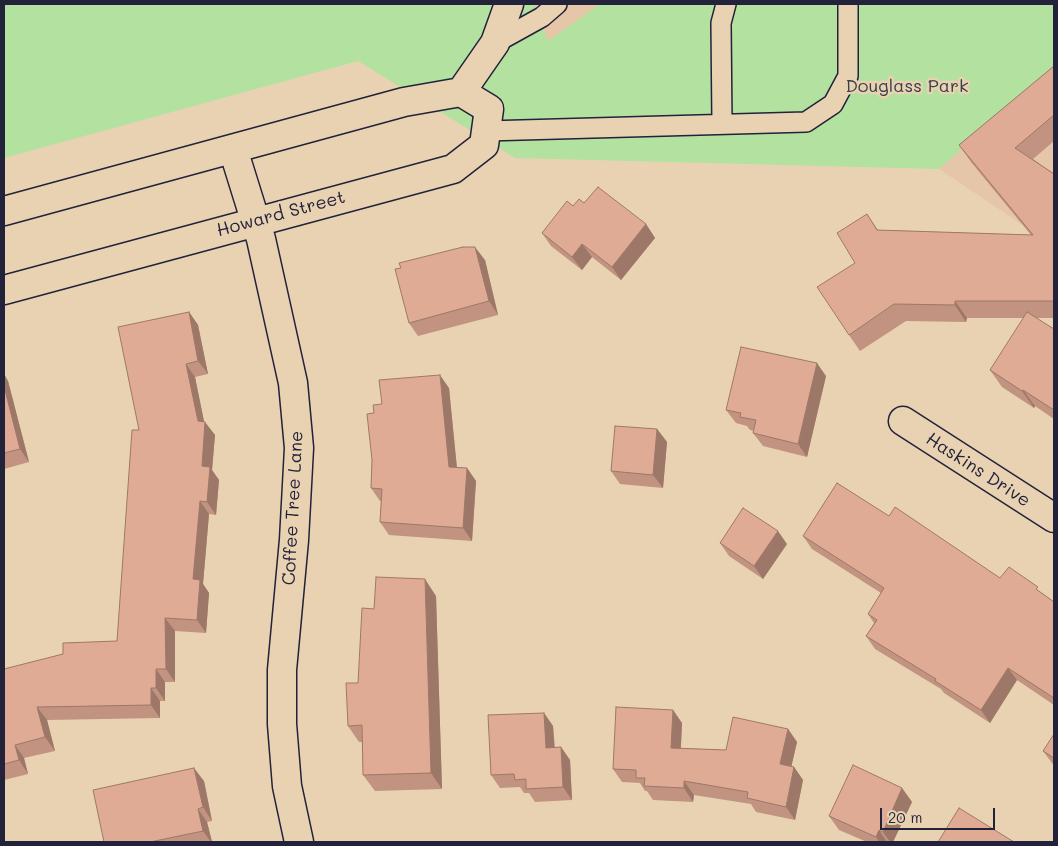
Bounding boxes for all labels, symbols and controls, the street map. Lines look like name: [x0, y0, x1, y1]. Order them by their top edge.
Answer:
park label: Douglass Park: [845, 75, 969, 97]
street label: Howard Street: [214, 186, 348, 242]
street label: Haskins Drive: [922, 428, 1034, 512]
street label: Coffee Tree Lane: [278, 430, 308, 586]
scale bar: [883, 798, 998, 830]
text: 20 m: [888, 807, 922, 827]

